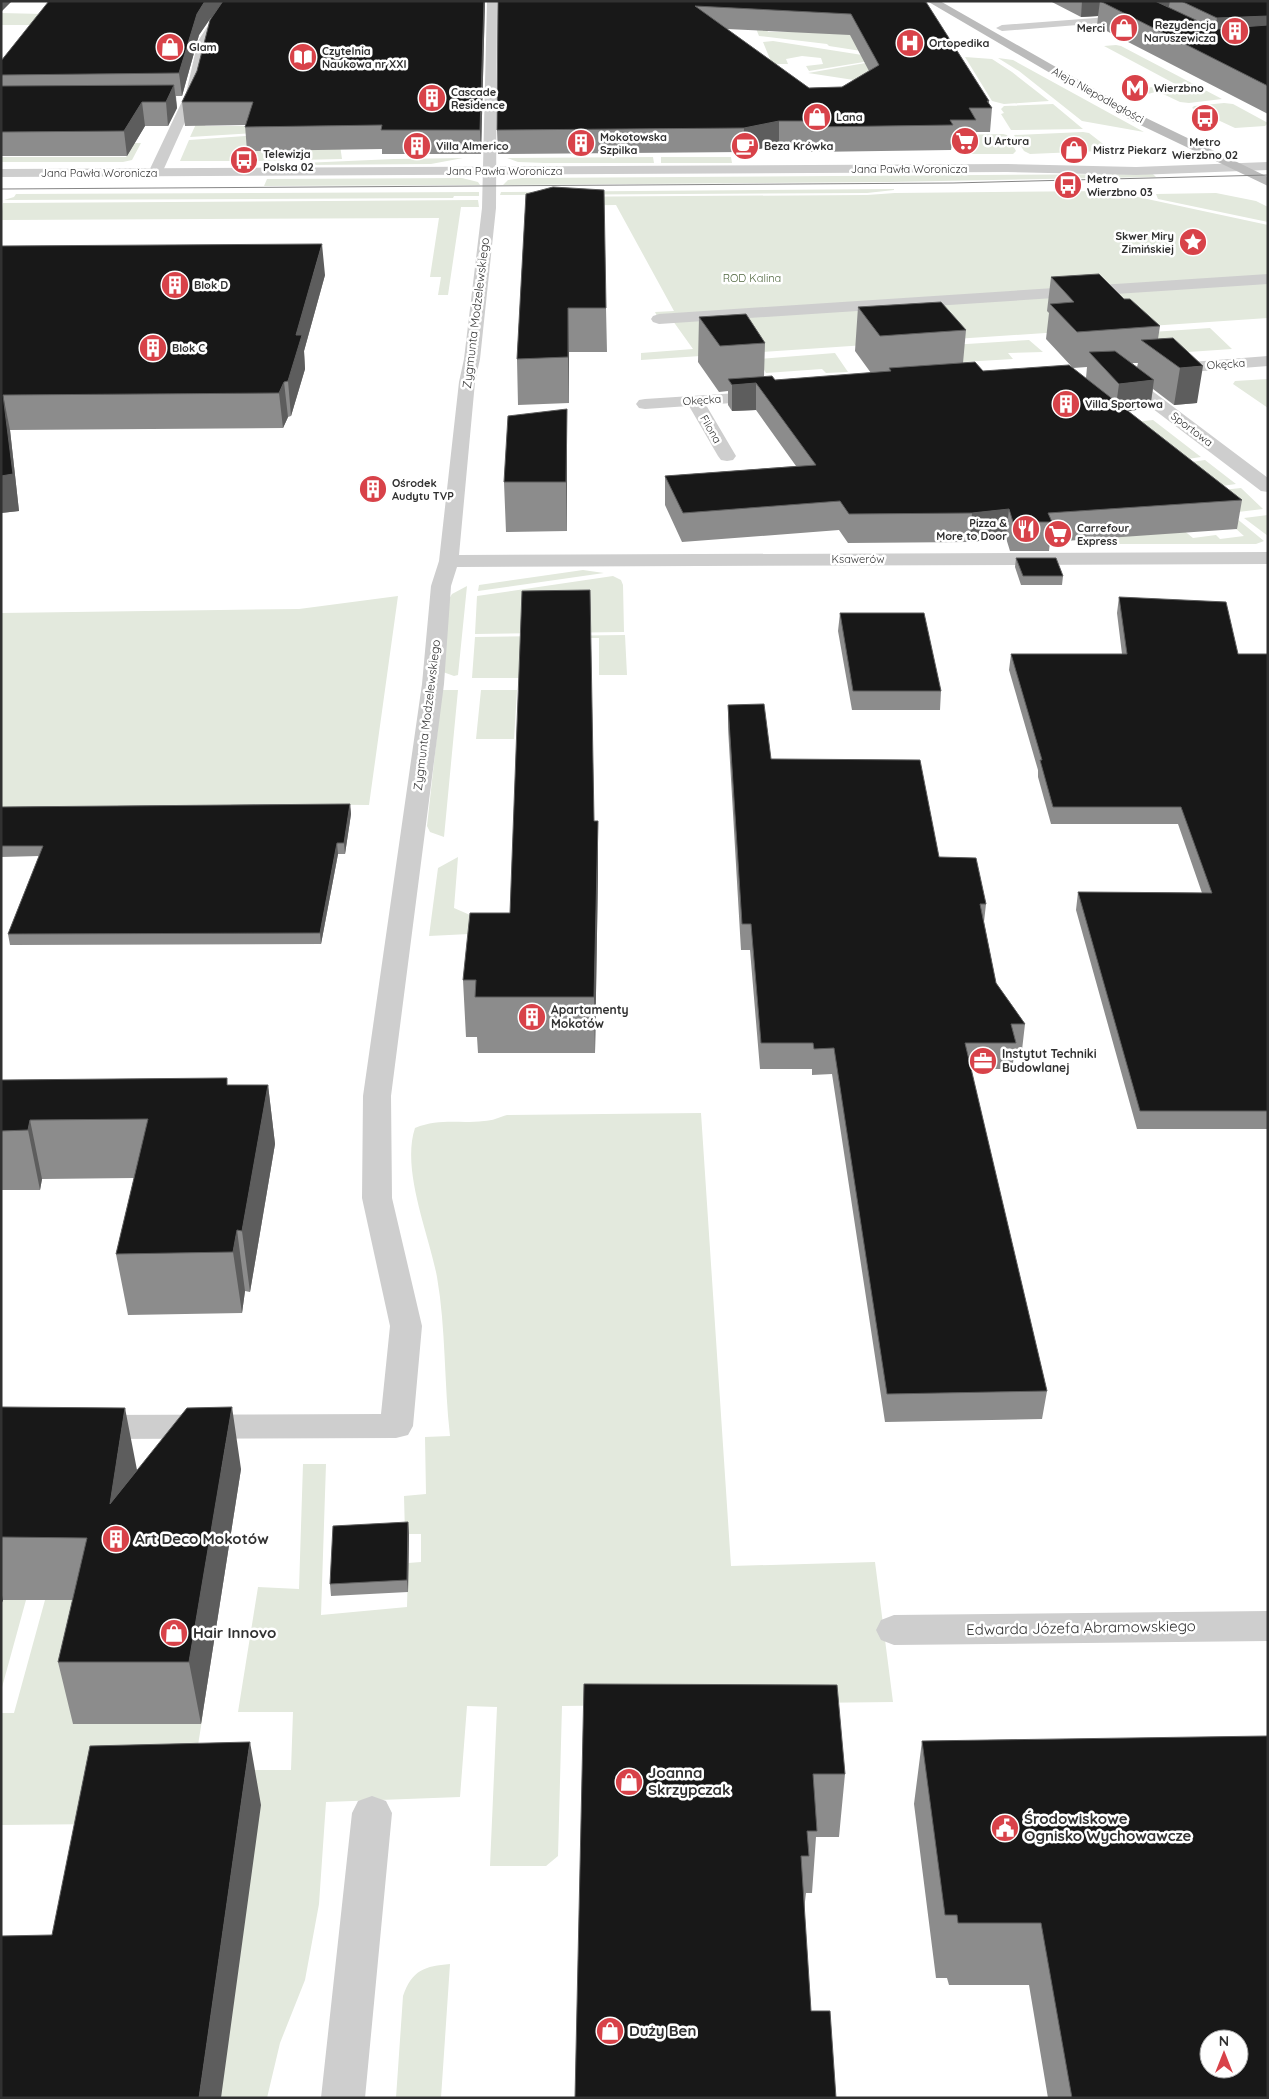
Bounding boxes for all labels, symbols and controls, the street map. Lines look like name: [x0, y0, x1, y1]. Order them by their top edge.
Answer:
shop icon: Merci: [1109, 13, 1139, 43]
building icon: Rezydencja Naruszewicza: [1220, 16, 1250, 46]
place label: Rezydencja Naruszewicza: [1144, 18, 1216, 45]
place label: Merci: [1077, 21, 1105, 35]
hospital icon: Ortopedika: [895, 28, 925, 58]
shop icon: Glam: [155, 32, 185, 62]
place label: Ortopedika: [929, 36, 990, 50]
place label: Glam: [189, 40, 217, 54]
library icon: Czytelnia Naukowa nr XXI: [288, 42, 318, 72]
place label: Czytelnia Naukowa nr XXI: [322, 44, 407, 71]
street label: Aleja Niepodległości: [1050, 64, 1146, 126]
metro station icon: Wierzbno: [1120, 73, 1150, 103]
place label: Wierzbno: [1154, 81, 1204, 95]
building icon: Cascade Residence: [417, 83, 447, 113]
place label: Cascade Residence: [451, 85, 506, 112]
shop icon: Lana: [802, 102, 832, 132]
bus stop icon: Metro Wierzbno 02: [1190, 103, 1220, 133]
place label: Lana: [836, 110, 863, 124]
supermarket icon: U Artura: [950, 126, 980, 156]
building icon: Mokotowska Szpilka: [566, 128, 596, 158]
place label: Mokotowska Szpilka: [600, 130, 667, 157]
building icon: Villa Almerico: [402, 131, 432, 161]
cafe icon: Beza Krówka: [730, 131, 760, 161]
place label: U Artura: [984, 134, 1029, 148]
shop icon: Mistrz Piekarz: [1059, 135, 1089, 165]
place label: Metro Wierzbno 02: [1172, 135, 1238, 162]
place label: Villa Almerico: [436, 139, 509, 153]
place label: Beza Krówka: [764, 139, 833, 153]
place label: Mistrz Piekarz: [1093, 143, 1167, 157]
bus stop icon: Telewizja Polska 02: [229, 145, 259, 175]
place label: Telewizja Polska 02: [263, 147, 314, 174]
street label: Jana Pawła Woronicza: [851, 162, 967, 176]
street label: Jana Pawła Woronicza: [446, 164, 562, 178]
street label: Jana Pawła Woronicza: [41, 166, 157, 180]
bus stop icon: Metro Wierzbno 03: [1053, 170, 1083, 200]
place label: Metro Wierzbno 03: [1087, 172, 1153, 199]
place icon: Skwer Miry Zimińskiej: [1178, 227, 1208, 257]
place label: Skwer Miry Zimińskiej: [1116, 229, 1174, 256]
street label: Zygmunta Modzelewskiego: [459, 236, 492, 389]
building icon: Blok D: [160, 270, 190, 300]
park label: ROD Kalina: [723, 271, 781, 285]
place label: Blok D: [194, 278, 228, 292]
building icon: Blok C: [138, 333, 168, 363]
place label: Blok C: [172, 341, 205, 355]
street label: Okęcka: [1206, 356, 1246, 372]
building icon: Villa Sportowa: [1051, 389, 1081, 419]
street label: Okęcka: [682, 392, 722, 408]
place label: Villa Sportowa: [1085, 397, 1163, 411]
street label: Sportowa: [1168, 409, 1216, 449]
street label: Filona: [697, 412, 725, 446]
building icon: Ośrodek Audytu TVP: [358, 474, 388, 504]
place label: Ośrodek Audytu TVP: [392, 476, 454, 503]
restaurant icon: Pizza & More to Door: [1011, 514, 1041, 544]
place label: Pizza & More to Door: [936, 516, 1007, 543]
supermarket icon: Carrefour Express: [1043, 519, 1073, 549]
place label: Carrefour Express: [1077, 521, 1129, 548]
street label: Ksawerów: [832, 552, 884, 566]
street label: Zygmunta Modzelewskiego: [410, 638, 443, 791]
building icon: Apartamenty Mokotów: [517, 1002, 547, 1032]
place label: Apartamenty Mokotów: [551, 1002, 629, 1031]
office icon: Instytut Techniki Budowlanej: [968, 1046, 998, 1076]
place label: Instytut Techniki Budowlanej: [1002, 1046, 1097, 1075]
building icon: Art Deco Mokotów: [101, 1524, 131, 1554]
place label: Art Deco Mokotów: [135, 1529, 269, 1548]
street label: Edwarda Józefa Abramowskiego: [966, 1616, 1196, 1639]
shop icon: Hair Innovo: [159, 1618, 189, 1648]
place label: Hair Innovo: [193, 1623, 276, 1642]
place label: Joanna Skrzypczak: [648, 1763, 731, 1799]
shop icon: Joanna Skrzypczak: [614, 1767, 644, 1797]
place label: Środowiskowe Ognisko Wychowawcze: [1024, 1809, 1192, 1845]
public building icon: Środowiskowe Ognisko Wychowawcze: [990, 1813, 1020, 1843]
shop icon: Duży Ben: [595, 2016, 625, 2046]
place label: Duży Ben: [629, 2021, 696, 2040]
north arrow: [1199, 2029, 1249, 2079]
text: N: [1219, 2032, 1229, 2050]

